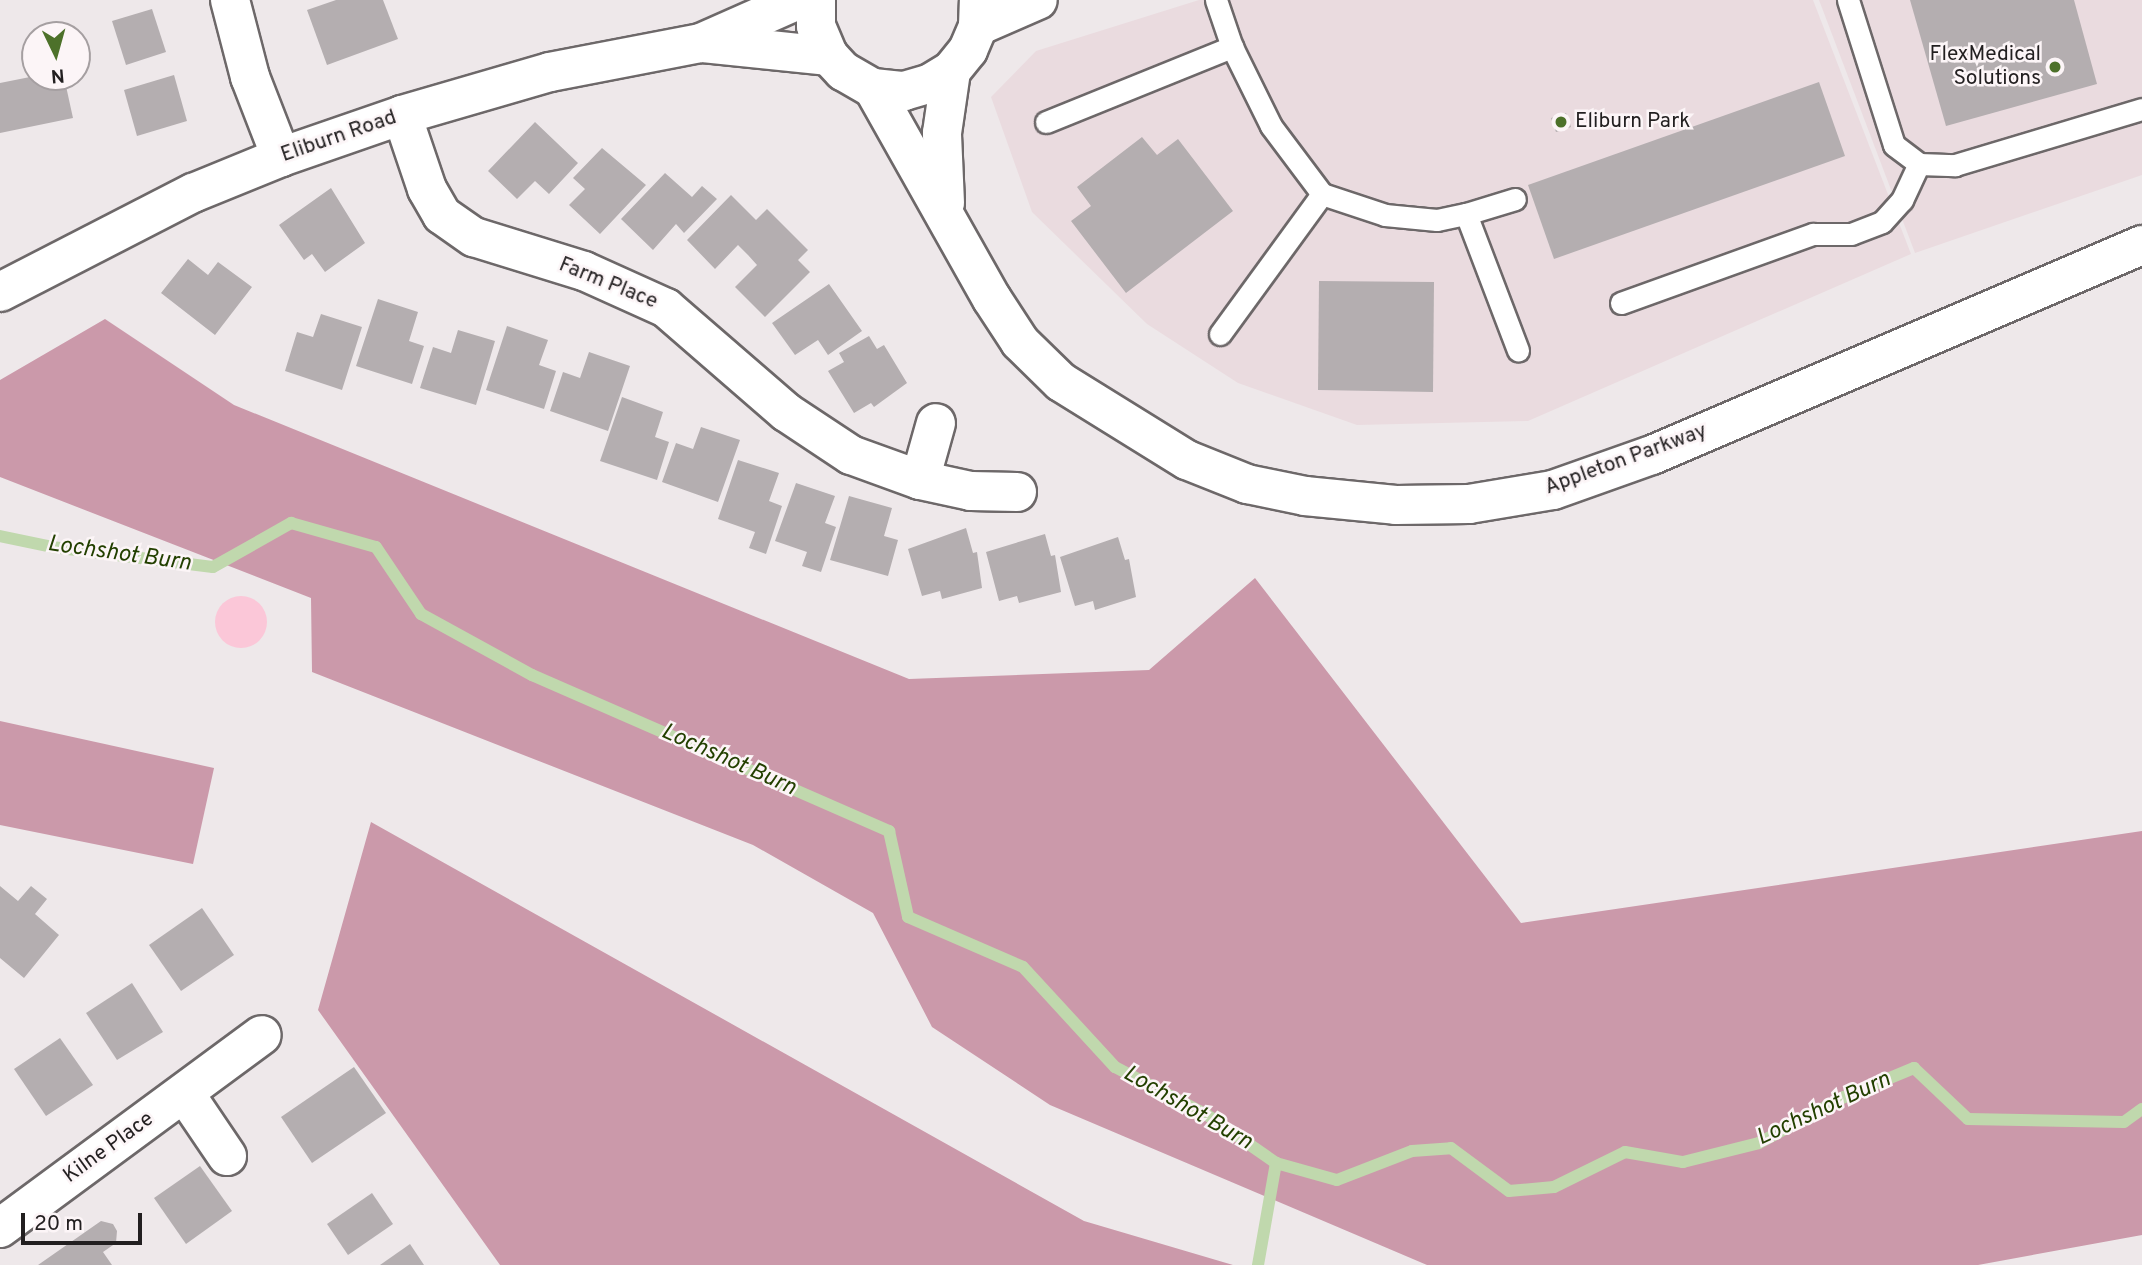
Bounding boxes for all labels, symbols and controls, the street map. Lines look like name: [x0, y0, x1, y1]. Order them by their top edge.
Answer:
north arrow: [21, 21, 91, 91]
place label: FlexMedical Solutions: [1930, 42, 2041, 92]
marker: FlexMedical Solutions: [2047, 59, 2063, 75]
text: N: [50, 62, 66, 87]
street label: Eliburn Road: [278, 105, 400, 169]
place label: Eliburn Park: [1575, 109, 1690, 135]
marker: Eliburn Park: [1553, 114, 1569, 130]
street label: Farm Place: [555, 253, 661, 315]
street label: Appleton Parkway: [1542, 419, 1710, 501]
water label: Lochshot Burn: [45, 531, 193, 579]
water label: Lochshot Burn: [656, 719, 800, 803]
water label: Lochshot Burn: [1117, 1061, 1257, 1157]
water label: Lochshot Burn: [1753, 1067, 1895, 1153]
street label: Kilne Place: [59, 1107, 159, 1189]
scale bar: [24, 1198, 145, 1242]
text: 20 m: [34, 1211, 83, 1238]

